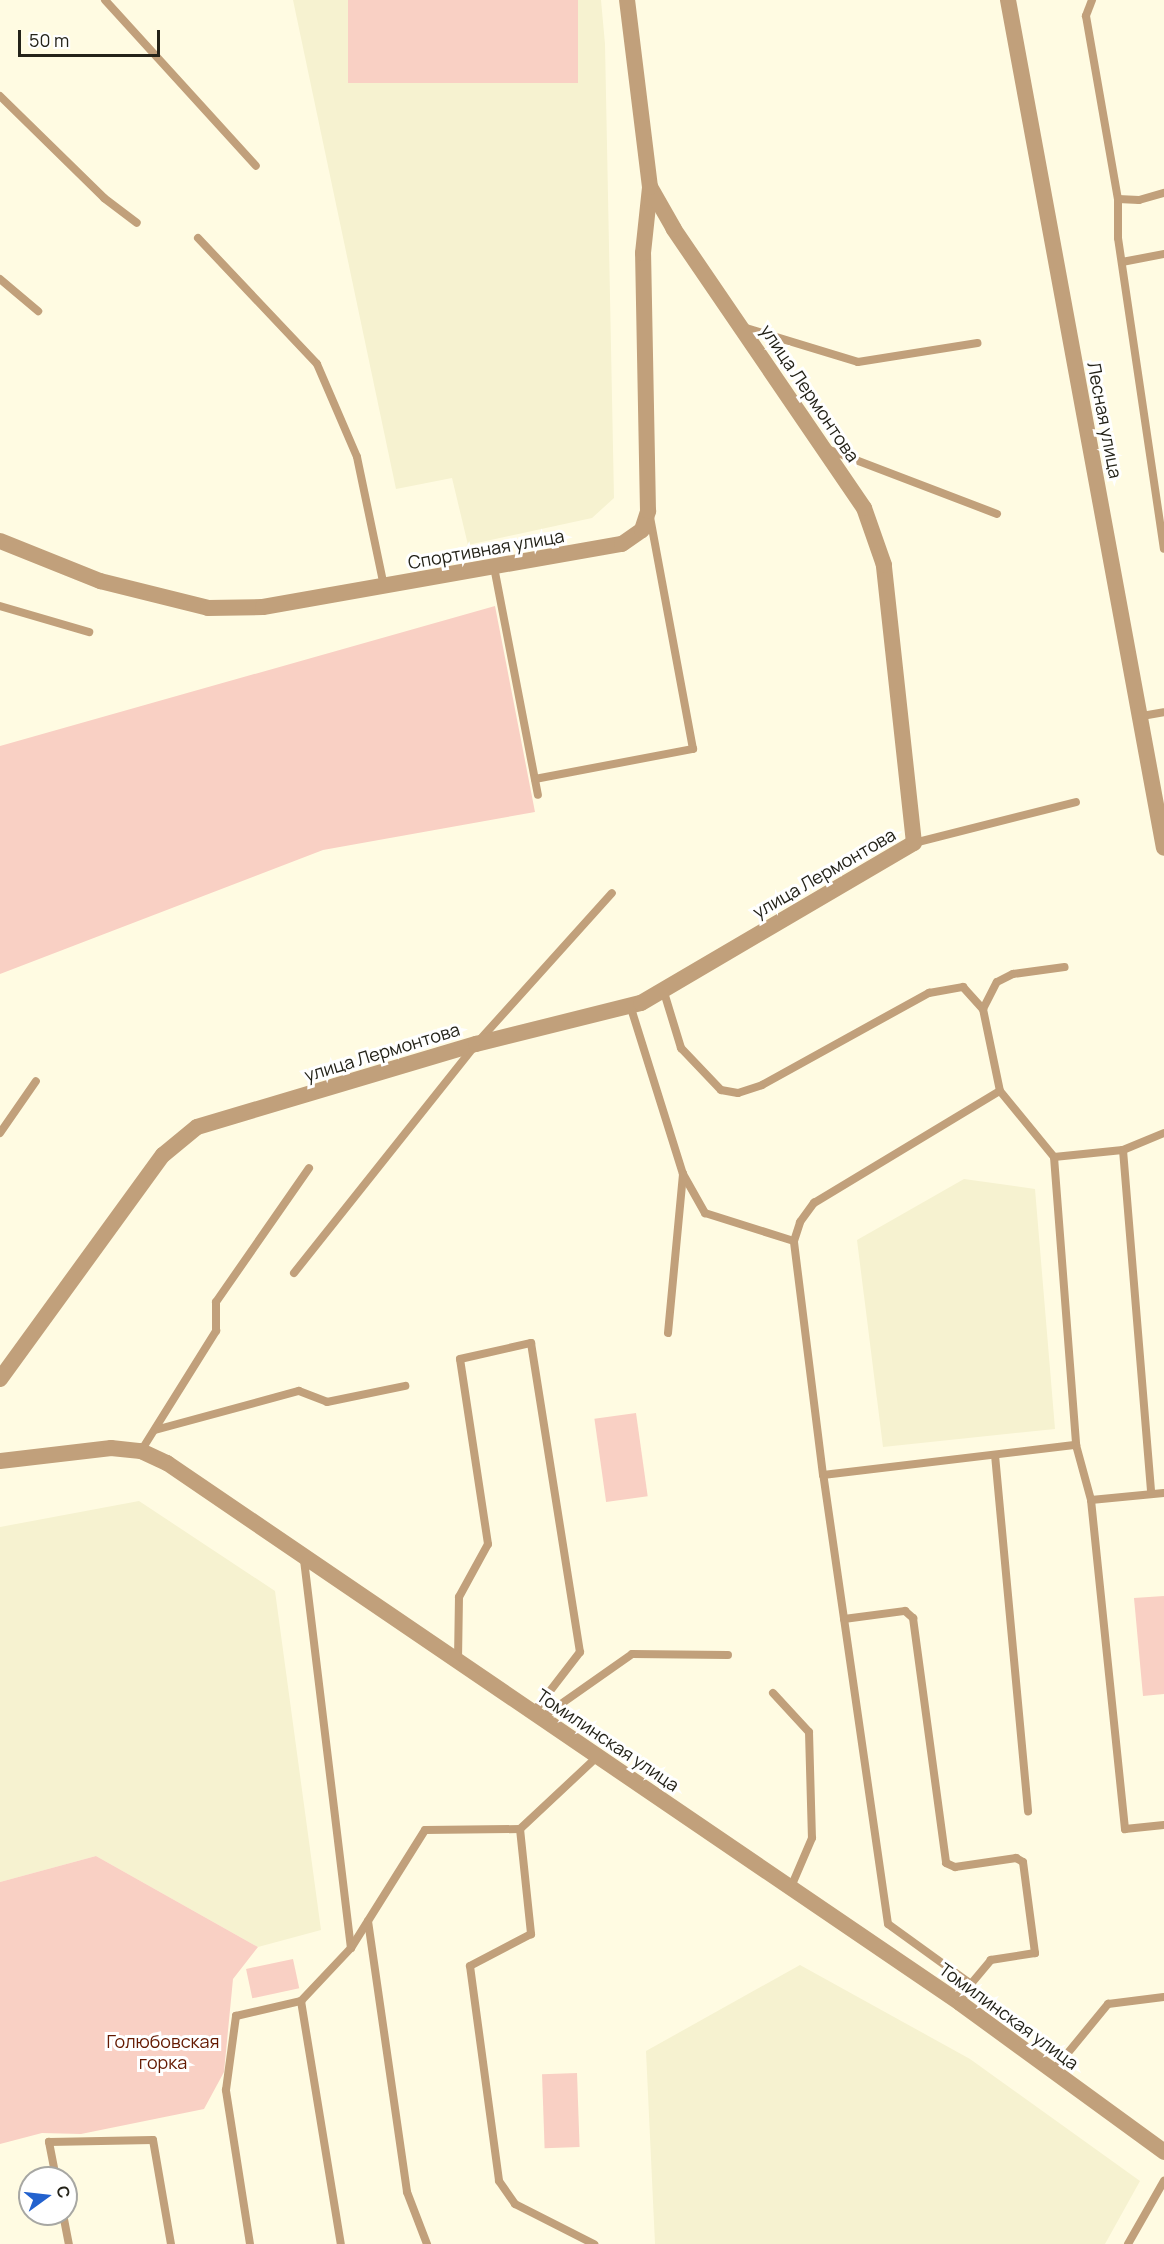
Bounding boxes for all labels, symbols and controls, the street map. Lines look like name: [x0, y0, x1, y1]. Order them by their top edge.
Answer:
scale bar: [21, 18, 164, 56]
text: 50 m: [29, 28, 69, 52]
street label: улица Лермонтова: [756, 320, 864, 466]
street label: Лесная улица: [1083, 360, 1127, 480]
street label: Спортивная улица: [406, 525, 566, 573]
street label: улица Лермонтова: [749, 823, 899, 923]
street label: улица Лермонтова: [302, 1018, 462, 1086]
street label: Томилинская улица: [533, 1684, 683, 1796]
street label: Томилинская улица: [935, 1958, 1083, 2074]
park label: Голюбовская горка: [107, 2031, 219, 2074]
north arrow: [18, 2166, 78, 2226]
text: С: [51, 2183, 76, 2200]

